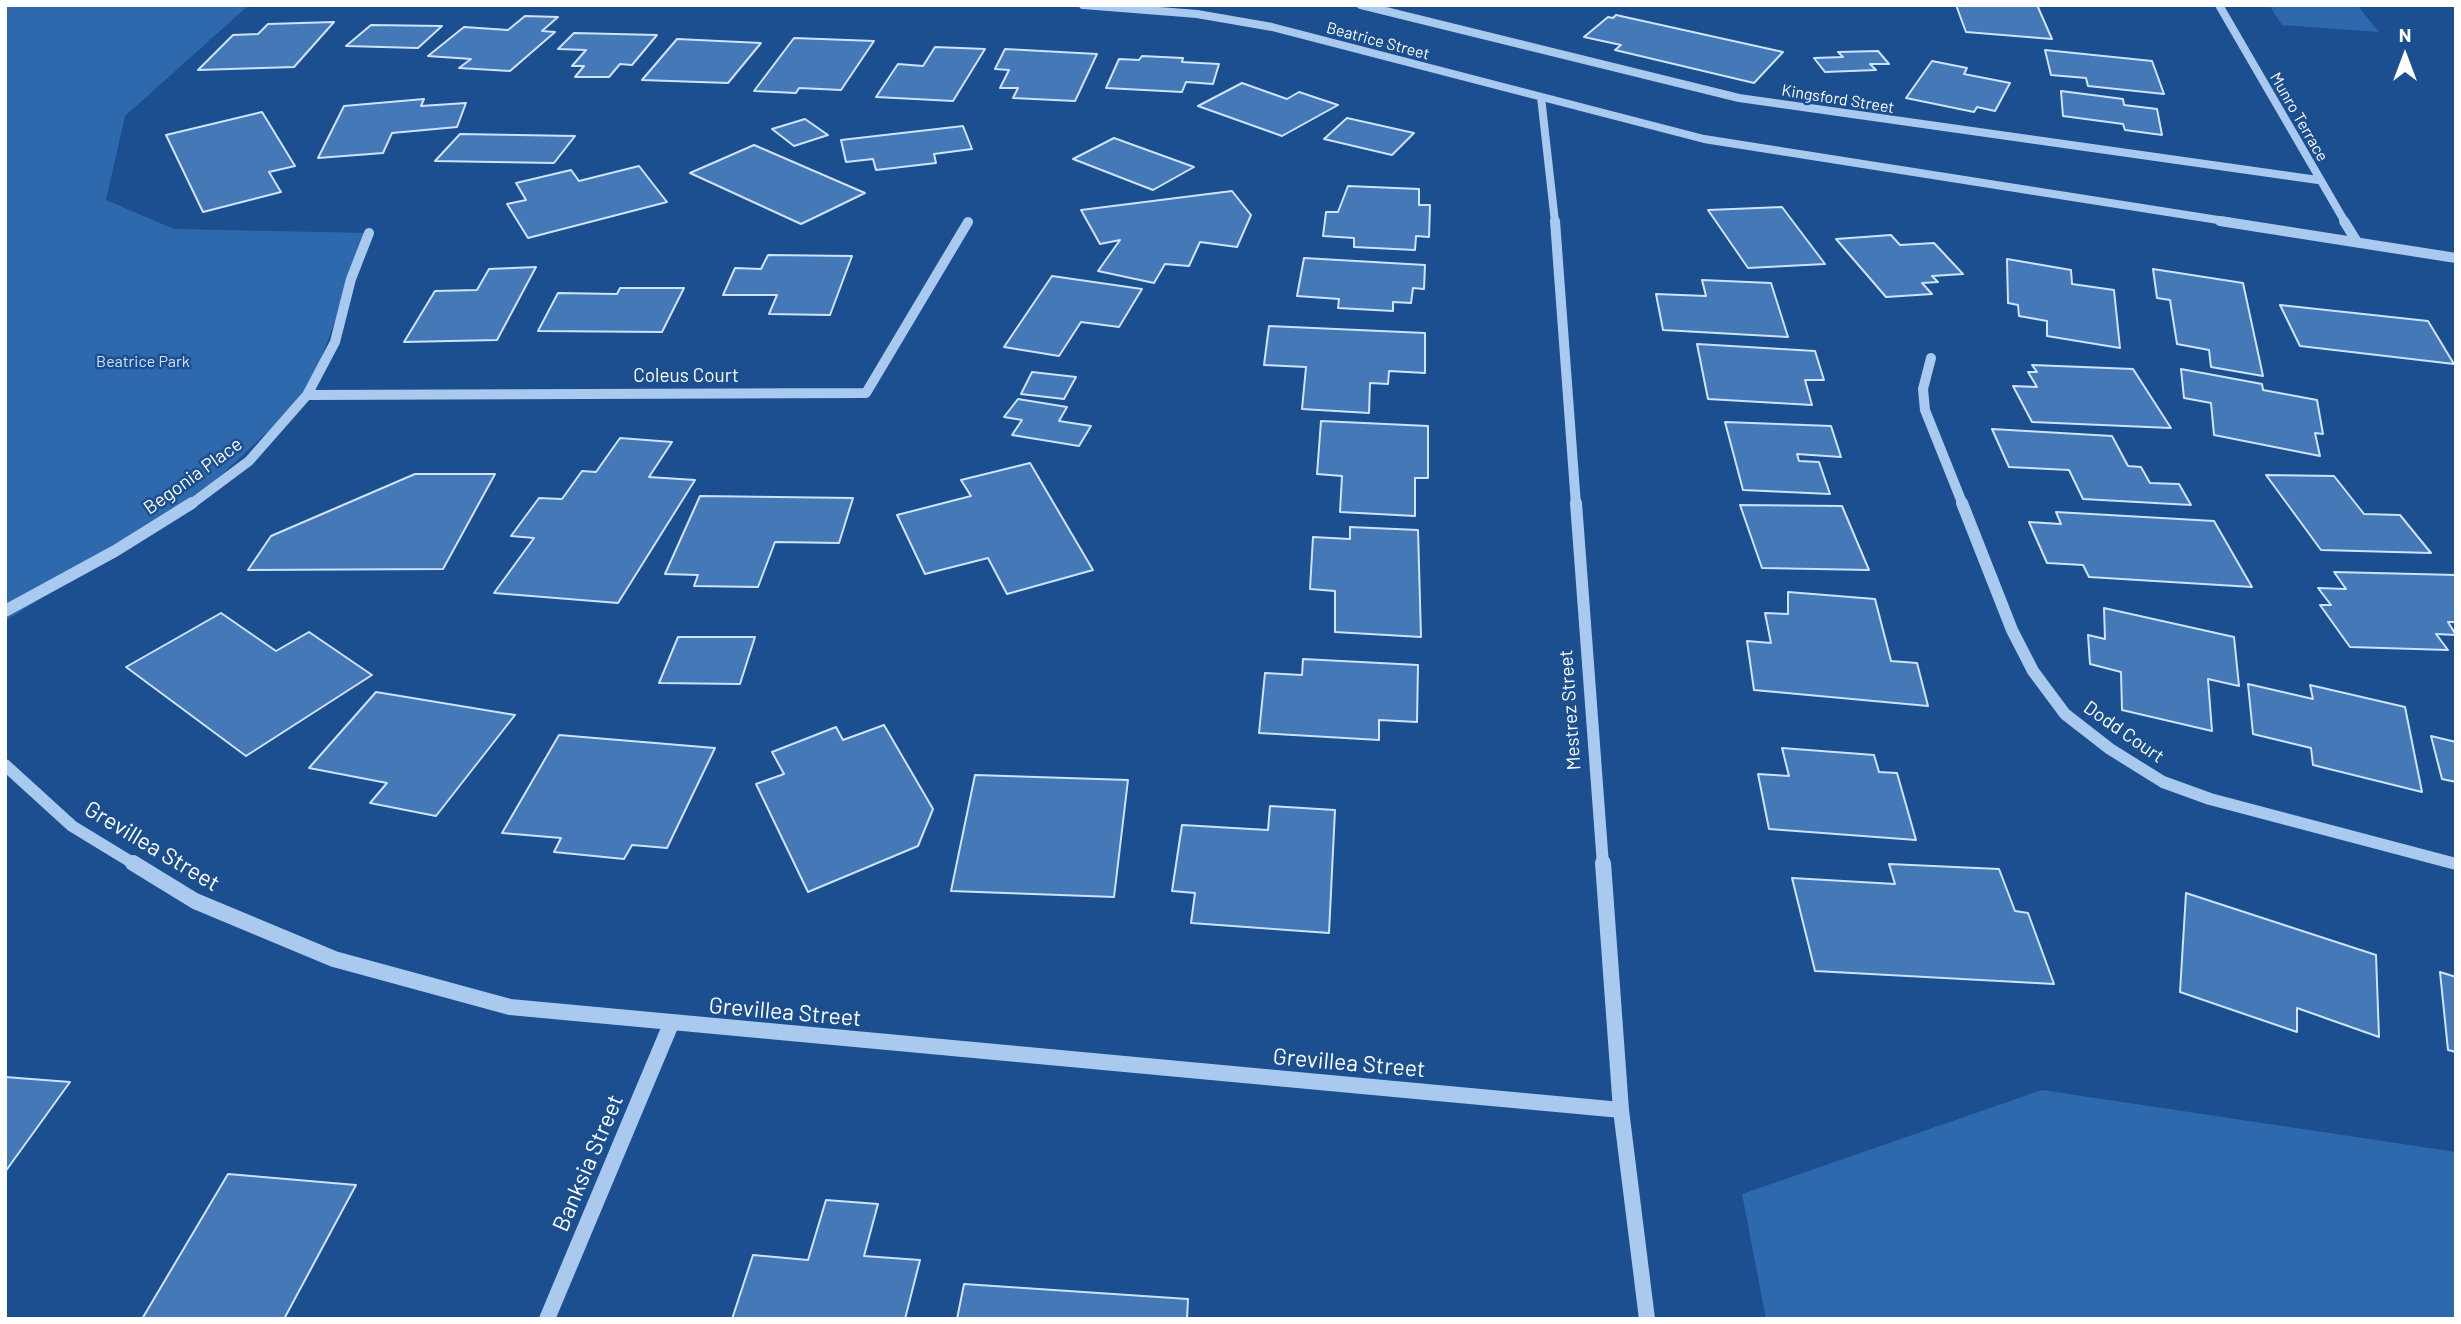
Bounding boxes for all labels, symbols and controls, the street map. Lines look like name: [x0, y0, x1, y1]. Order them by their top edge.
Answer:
street label: Beatrice Street: [1324, 18, 1432, 64]
north arrow: [2370, 21, 2440, 91]
text: N: [2399, 23, 2411, 46]
street label: Munro Terrace: [2266, 69, 2332, 165]
street label: Kingsford Street: [1780, 81, 1896, 117]
park label: Beatrice Park: [96, 352, 190, 372]
street label: Coleus Court: [633, 365, 739, 387]
street label: Begonia Place: [139, 433, 247, 519]
street label: Mestrez Street: [1554, 649, 1586, 771]
street label: Dodd Court: [2079, 696, 2169, 768]
street label: Grevillea Street: [79, 795, 225, 897]
street label: Grevillea Street: [708, 992, 862, 1032]
street label: Grevillea Street: [1272, 1043, 1426, 1083]
street label: Banksia Street: [547, 1090, 629, 1236]

